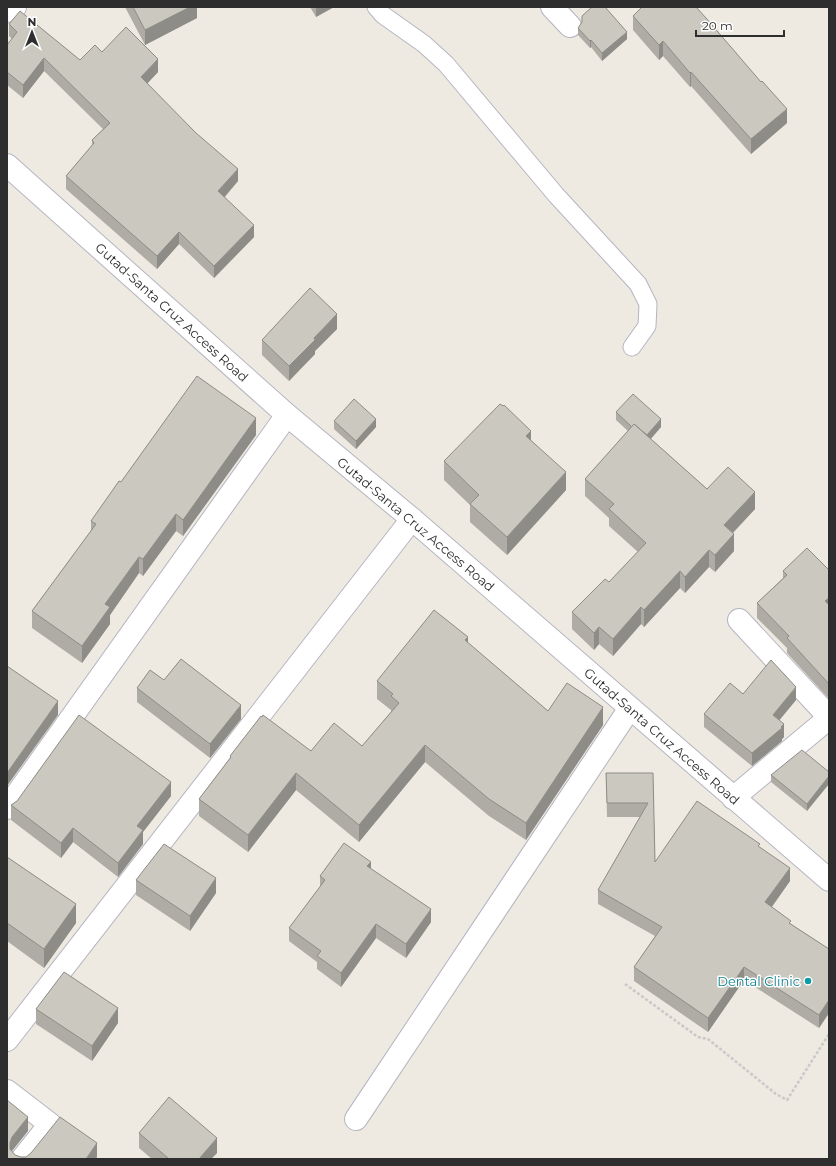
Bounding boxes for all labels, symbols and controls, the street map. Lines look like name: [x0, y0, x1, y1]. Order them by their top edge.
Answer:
north arrow: [12, 12, 52, 52]
scale bar: [696, 12, 784, 38]
text: N: [28, 15, 36, 29]
text: 20 m: [702, 18, 733, 33]
street label: Gutad-Santa Cruz Access Road: [92, 239, 252, 385]
street label: Gutad-Santa Cruz Access Road: [334, 453, 498, 595]
street label: Gutad-Santa Cruz Access Road: [581, 664, 743, 808]
place label: Dental Clinic: [717, 973, 800, 989]
marker: Dental Clinic: [803, 976, 813, 986]

